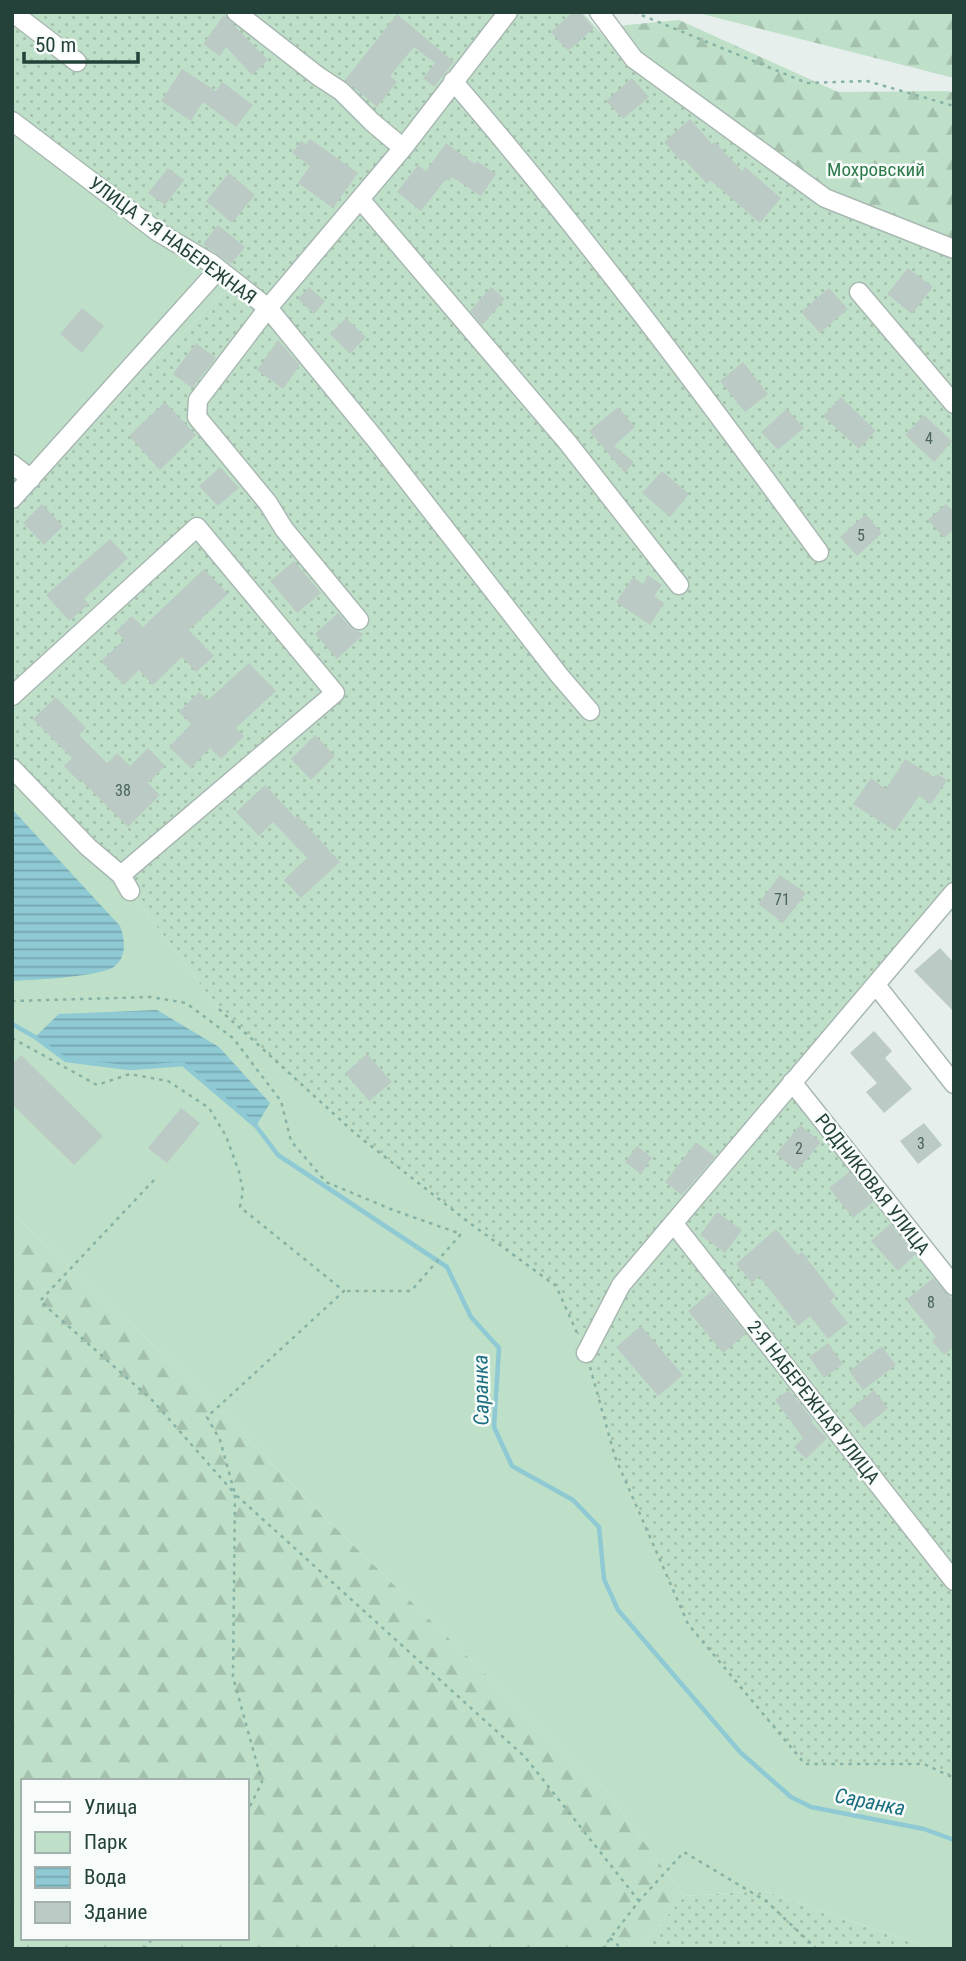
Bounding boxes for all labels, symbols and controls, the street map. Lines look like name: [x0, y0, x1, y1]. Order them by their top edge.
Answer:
scale bar: [24, 21, 138, 65]
text: 50 m: [35, 33, 76, 57]
park label: Мохровский: [827, 158, 925, 181]
street label: УЛИЦА 1-Я НАБЕРЕЖНАЯ: [84, 172, 261, 309]
house number: 4: [925, 429, 933, 448]
house number: 5: [857, 526, 865, 545]
house number: 38: [115, 781, 131, 800]
house number: 71: [774, 890, 790, 909]
street label: РОДНИКОВАЯ УЛИЦА: [810, 1109, 935, 1259]
house number: 3: [917, 1134, 925, 1153]
house number: 2: [795, 1139, 803, 1158]
house number: 8: [927, 1293, 935, 1312]
street label: 2-Я НАБЕРЕЖНАЯ УЛИЦА: [742, 1316, 885, 1489]
water label: Саранка: [468, 1354, 494, 1426]
legend: [21, 1779, 248, 1940]
water label: Саранка: [833, 1783, 907, 1821]
text: Улица: [84, 1795, 137, 1819]
text: Парк: [84, 1830, 128, 1854]
text: Вода: [84, 1865, 127, 1889]
text: Здание: [84, 1900, 148, 1924]

